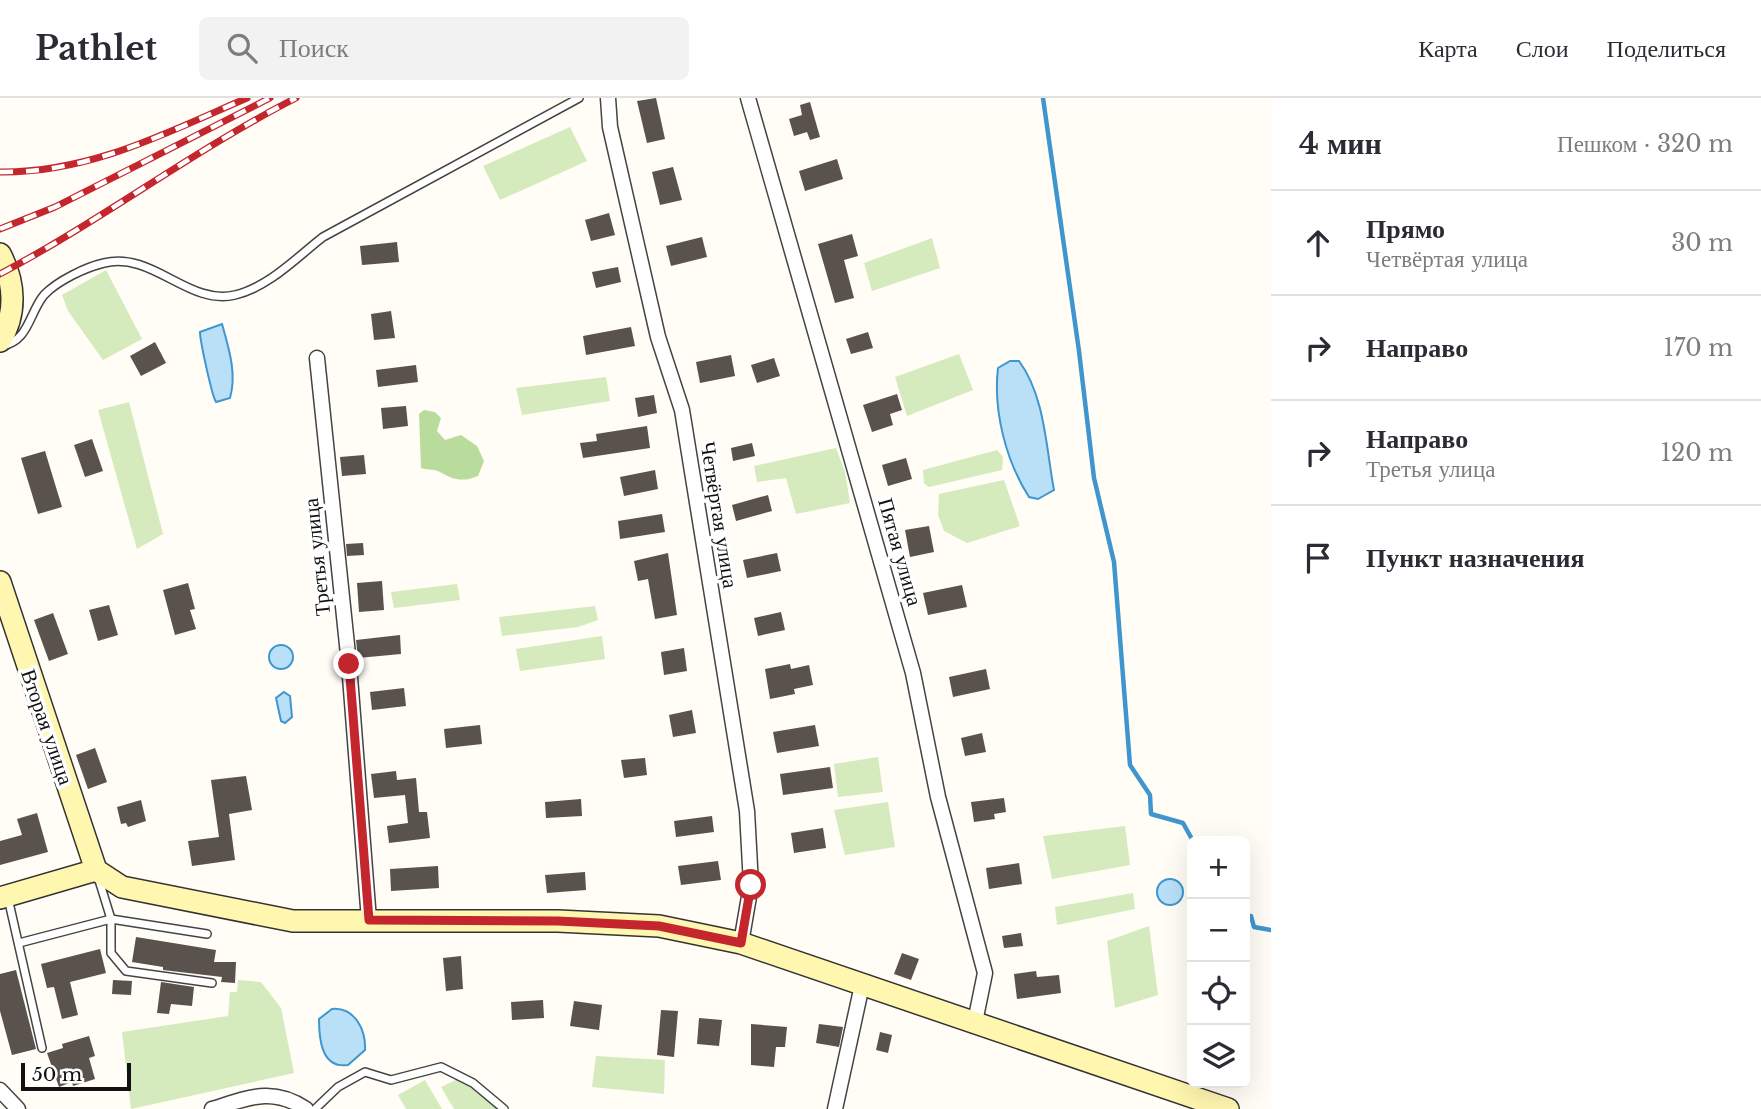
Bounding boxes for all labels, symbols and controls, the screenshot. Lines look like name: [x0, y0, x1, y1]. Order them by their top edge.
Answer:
search box: [199, 17, 689, 80]
text: Pathlet: [35, 28, 157, 69]
icon: search: [223, 29, 261, 67]
text: Поиск: [279, 32, 349, 64]
text: Карта: [1418, 34, 1478, 63]
text: Слои: [1516, 34, 1569, 63]
text: Поделиться: [1607, 34, 1726, 63]
text: 4 мин: [1299, 125, 1382, 162]
text: Пешком · 320 m: [1557, 130, 1733, 158]
text: Прямо: [1366, 213, 1445, 245]
icon: ahead: [1299, 224, 1337, 262]
text: 30 m: [1671, 229, 1733, 257]
text: Четвёртая улица: [1366, 245, 1528, 273]
icon: right: [1299, 329, 1337, 367]
text: Направо: [1366, 332, 1468, 364]
text: 170 m: [1663, 334, 1733, 362]
text: Направо: [1366, 423, 1468, 455]
icon: right: [1299, 434, 1337, 472]
text: 120 m: [1661, 439, 1733, 467]
street label: Четвёртая улица: [695, 440, 744, 591]
text: Третья улица: [1366, 455, 1495, 483]
street label: Пятая улица: [872, 495, 928, 610]
street label: Третья улица: [298, 496, 336, 617]
icon: arrive: [1299, 539, 1337, 577]
text: Пункт назначения: [1366, 542, 1584, 574]
route end: [333, 648, 364, 679]
street label: Вторая улица: [15, 666, 79, 789]
map controls: [1187, 836, 1250, 1088]
button: +: [1187, 836, 1250, 899]
route start: [735, 869, 766, 900]
button: −: [1187, 899, 1250, 962]
button: locate: [1187, 962, 1250, 1025]
button: layers: [1187, 1025, 1250, 1088]
scale bar: [21, 1060, 131, 1092]
text: 50 m: [32, 1063, 82, 1086]

